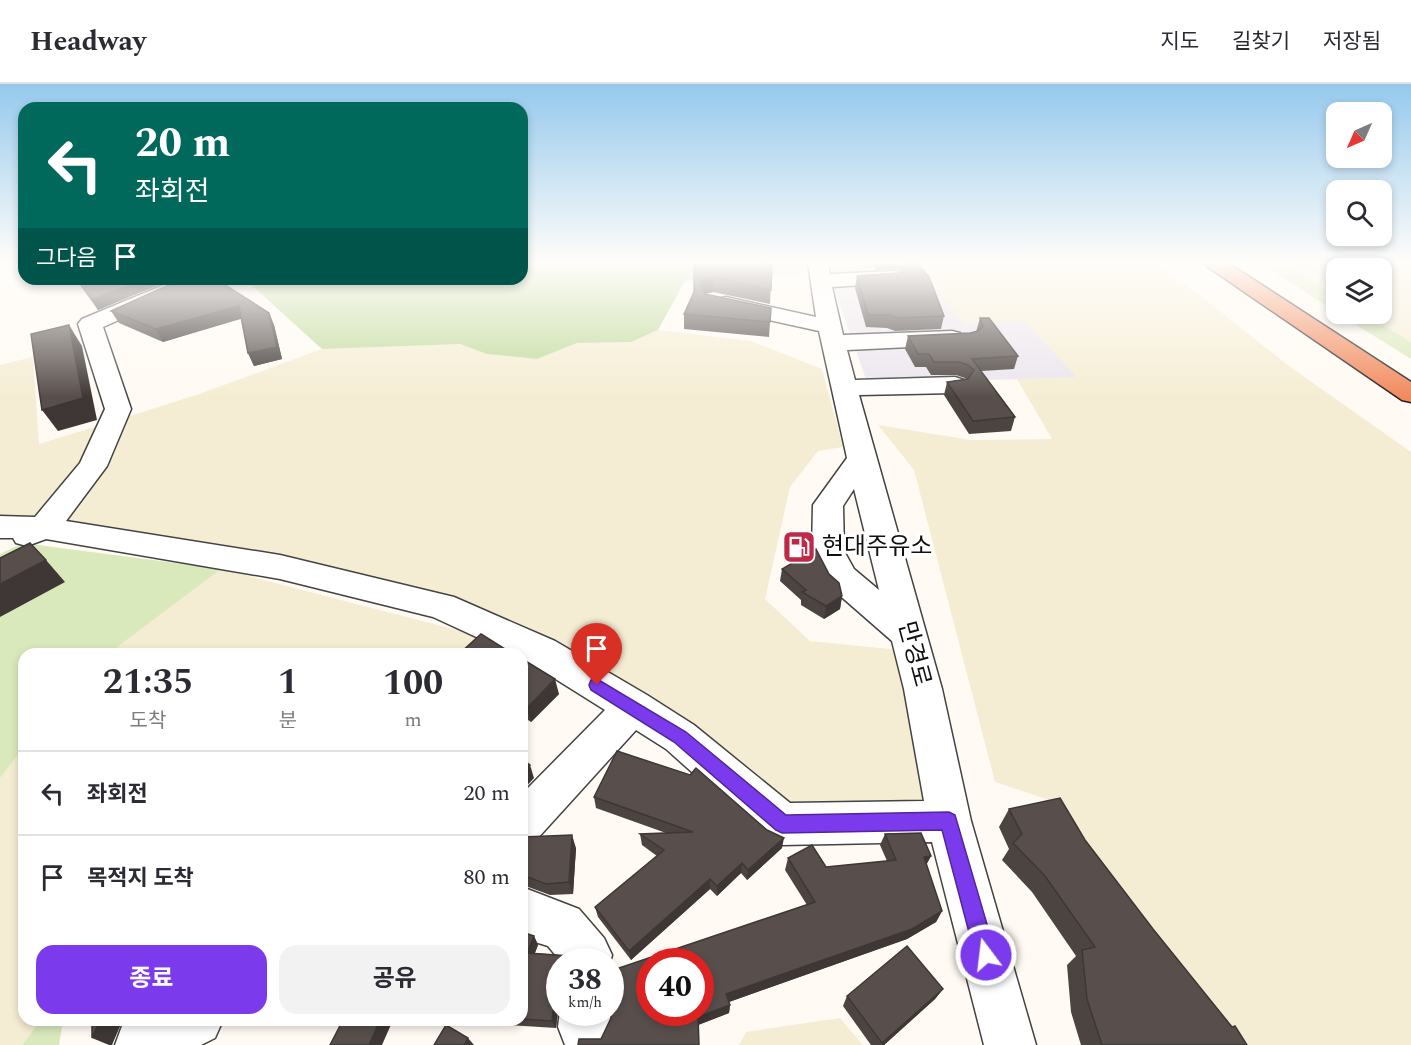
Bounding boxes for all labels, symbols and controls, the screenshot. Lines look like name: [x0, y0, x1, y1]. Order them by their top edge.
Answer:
text: Headway: [30, 20, 146, 63]
text: 지도: [1160, 26, 1199, 58]
text: 길찾기: [1232, 26, 1290, 58]
text: 저장됨: [1323, 26, 1381, 58]
north arrow: [1326, 102, 1392, 168]
map controls: [1326, 102, 1392, 324]
text: 20 m: [135, 112, 230, 175]
icon: left: [36, 126, 114, 204]
text: 좌회전: [135, 171, 210, 213]
button: search: [1326, 180, 1392, 246]
icon: arrive: [109, 240, 142, 273]
text: 그다음: [36, 242, 97, 275]
button: layers: [1326, 258, 1392, 324]
fuel station icon: 현대주유소: [781, 529, 817, 565]
place label: 현대주유소: [822, 529, 932, 565]
street label: 만경로: [888, 617, 940, 691]
pin: [571, 623, 622, 685]
icon: arrive: [580, 632, 613, 665]
text: 21:35: [103, 655, 193, 710]
text: 1: [278, 655, 298, 710]
text: 100: [383, 656, 443, 711]
text: m: [404, 705, 422, 735]
text: 도착: [130, 706, 166, 736]
text: 분: [279, 706, 297, 736]
icon: left: [36, 777, 69, 810]
text: 20 m: [464, 777, 510, 810]
text: 좌회전: [87, 778, 148, 811]
icon: arrive: [36, 861, 69, 894]
text: 80 m: [464, 861, 510, 894]
text: 목적지 도착: [87, 862, 194, 895]
position arrow: [954, 923, 1018, 987]
button: 종료: [36, 945, 267, 1014]
button: 공유: [279, 945, 510, 1014]
speed limit sign: 40: [636, 948, 714, 1026]
text: 38: [568, 957, 602, 1003]
text: km/h: [568, 991, 602, 1014]

